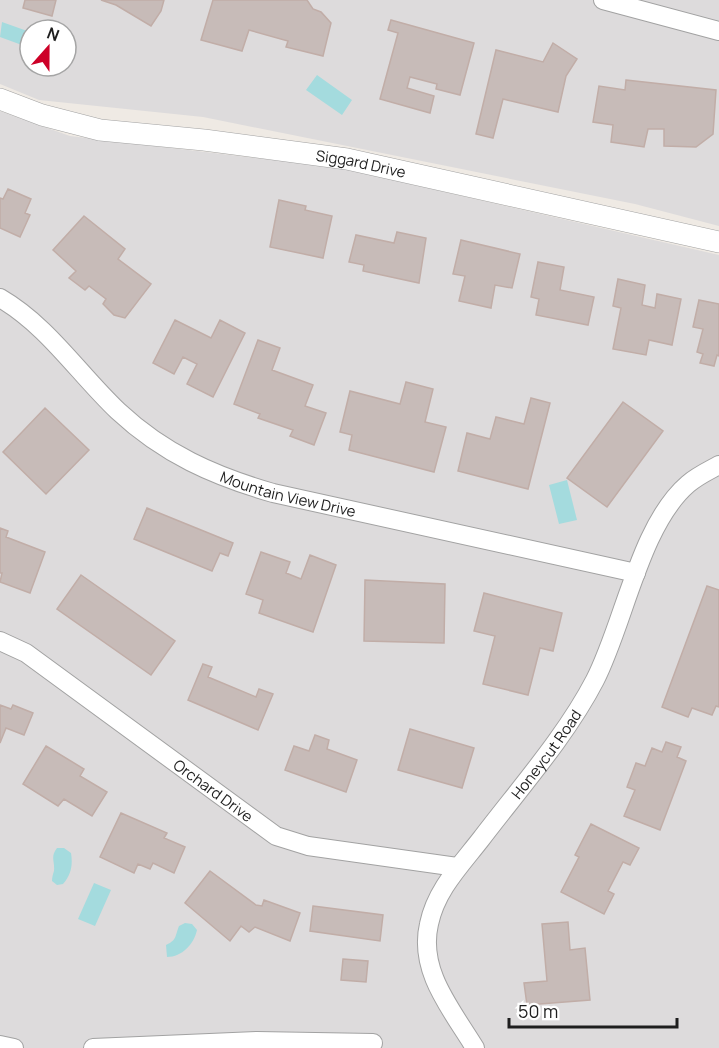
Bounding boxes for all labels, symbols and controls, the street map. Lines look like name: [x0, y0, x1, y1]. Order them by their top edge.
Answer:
north arrow: [18, 18, 78, 78]
text: N: [44, 22, 63, 46]
street label: Siggard Drive: [315, 144, 408, 182]
street label: Mountain View Drive: [217, 466, 358, 522]
street label: Honeycut Road: [506, 705, 586, 803]
street label: Orchard Drive: [169, 754, 258, 827]
scale bar: [509, 991, 677, 1029]
text: 50 m: [518, 999, 558, 1023]

